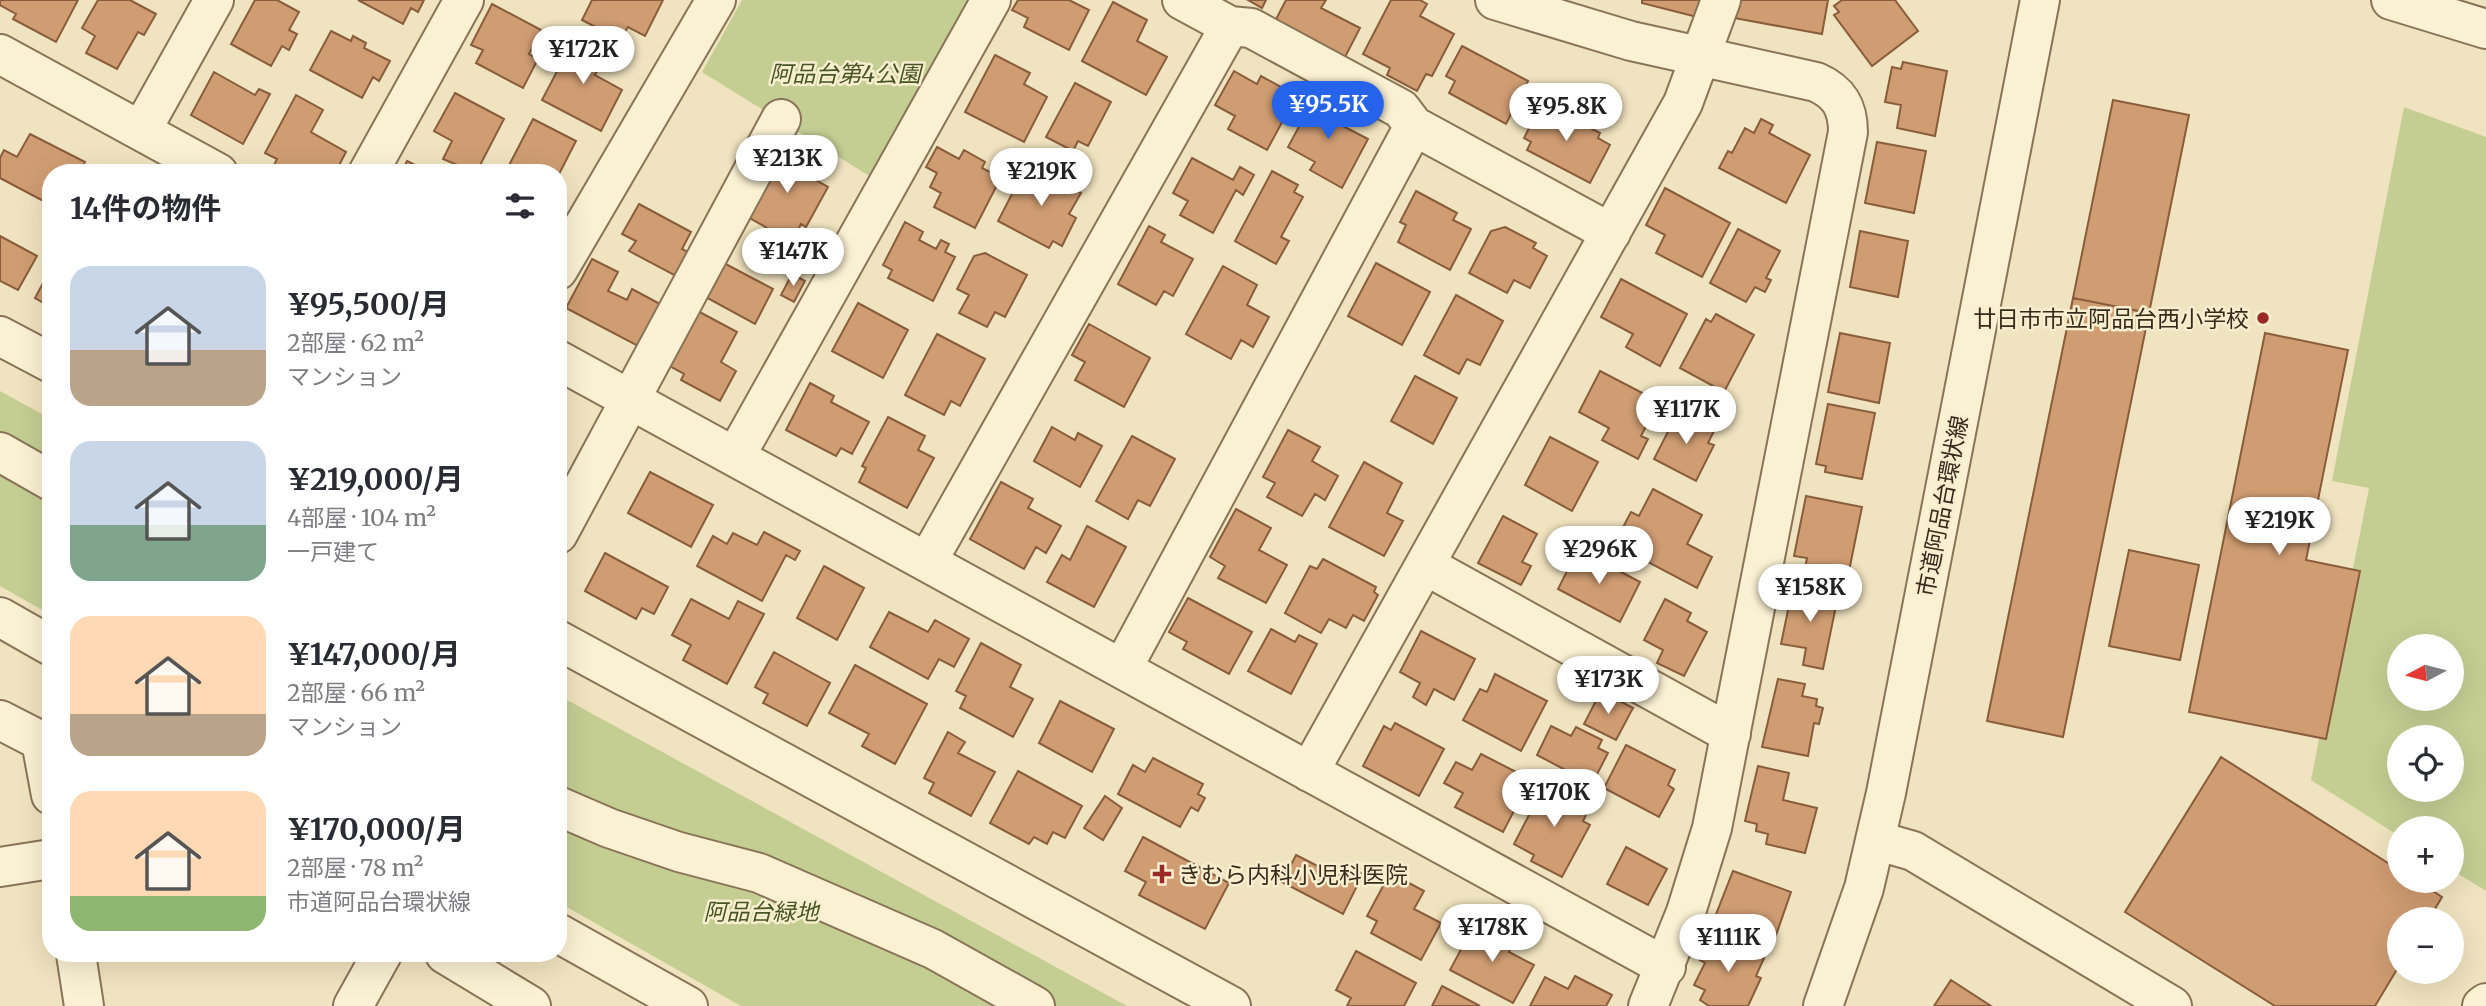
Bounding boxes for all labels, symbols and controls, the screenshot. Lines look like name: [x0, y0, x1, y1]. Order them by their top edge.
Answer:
pin: ¥172K: [534, 27, 632, 86]
text: ¥172K: [548, 34, 618, 63]
park label: 阿品台第4公園: [769, 59, 924, 88]
pin: ¥95.5K: [1271, 82, 1385, 141]
pin: ¥95.8K: [1509, 83, 1623, 143]
text: ¥95.5K: [1288, 89, 1368, 118]
text: ¥95.8K: [1525, 91, 1607, 120]
pin: ¥213K: [738, 136, 836, 195]
text: ¥213K: [752, 143, 822, 172]
pin: ¥219K: [992, 148, 1090, 208]
text: ¥219K: [1006, 156, 1076, 185]
icon: filters: [501, 187, 539, 225]
text: 14件の物件: [70, 189, 221, 227]
pin: ¥147K: [744, 229, 842, 288]
text: ¥147K: [758, 236, 828, 265]
text: ¥95,500/月: [287, 285, 450, 323]
icon: home: [126, 294, 210, 378]
place label: 廿日市市立阿品台西小学校: [1973, 304, 2249, 333]
marker: 廿日市市立阿品台西小学校: [2255, 310, 2271, 326]
text: 2部屋 · 62 m²: [287, 328, 424, 357]
text: マンション: [287, 362, 402, 391]
pin: ¥117K: [1637, 386, 1735, 446]
text: ¥117K: [1652, 394, 1720, 423]
street label: 市道阿品台環状線: [1910, 413, 1974, 599]
text: ¥219,000/月: [287, 460, 464, 498]
icon: home: [126, 469, 210, 553]
pin: ¥219K: [2230, 498, 2328, 557]
text: 4部屋 · 104 m²: [287, 503, 436, 532]
text: ¥219K: [2244, 505, 2314, 534]
pin: ¥296K: [1550, 526, 1648, 586]
text: ¥296K: [1561, 534, 1637, 563]
text: 一戸建て: [287, 537, 379, 566]
pin: ¥158K: [1761, 564, 1859, 624]
text: ¥158K: [1774, 572, 1846, 601]
north arrow: [2387, 634, 2464, 710]
map controls: [2387, 634, 2464, 984]
text: ¥147,000/月: [287, 635, 461, 673]
icon: home: [126, 644, 210, 728]
pin: ¥173K: [1559, 656, 1657, 716]
text: ¥173K: [1573, 664, 1643, 693]
text: 2部屋 · 66 m²: [287, 678, 425, 707]
text: マンション: [287, 712, 402, 741]
button: locate: [2387, 725, 2464, 802]
pin: ¥170K: [1505, 770, 1603, 829]
text: ¥170K: [1518, 777, 1590, 806]
text: ¥170,000/月: [287, 810, 466, 848]
button: +: [2387, 816, 2464, 893]
icon: home: [126, 819, 210, 903]
text: 2部屋 · 78 m²: [287, 853, 423, 882]
place label: きむら内科小児科医院: [1178, 860, 1408, 889]
marker: きむら内科小児科医院: [1152, 864, 1172, 884]
text: 市道阿品台環状線: [287, 887, 471, 916]
park label: 阿品台緑地: [704, 897, 821, 926]
pin: ¥178K: [1443, 904, 1541, 964]
button: −: [2387, 907, 2464, 984]
text: ¥178K: [1457, 912, 1527, 941]
pin: ¥111K: [1679, 914, 1777, 974]
text: ¥111K: [1695, 922, 1761, 951]

